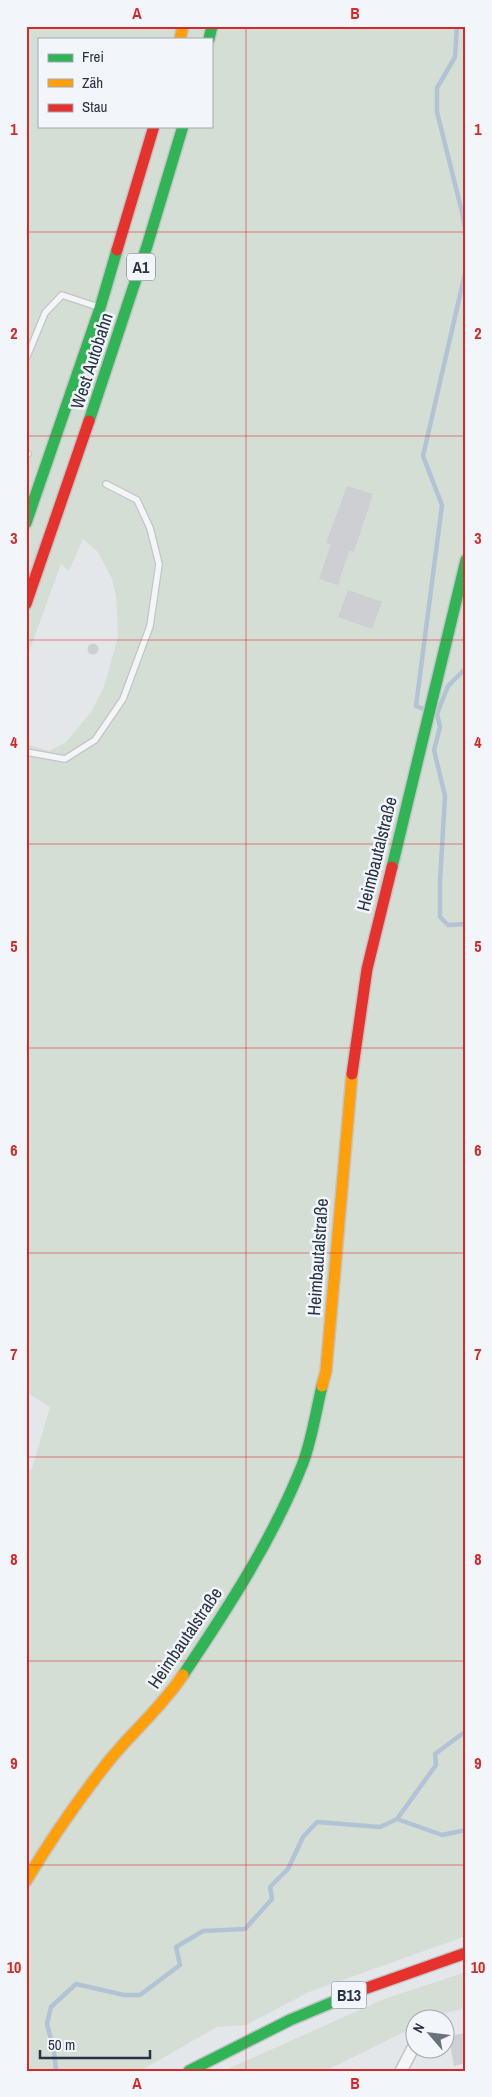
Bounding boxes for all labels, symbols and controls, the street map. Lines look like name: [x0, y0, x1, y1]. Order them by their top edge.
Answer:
text: A: [132, 2, 142, 24]
text: B: [350, 2, 360, 24]
legend: [38, 38, 212, 128]
text: Frei: [82, 46, 104, 67]
text: Zäh: [82, 72, 103, 93]
text: Stau: [82, 96, 107, 117]
text: 1: [10, 118, 18, 140]
text: 1: [474, 118, 482, 140]
road number: A1: [127, 253, 155, 280]
street label: West Autobahn: [64, 309, 119, 412]
text: 2: [10, 322, 18, 344]
text: 2: [474, 322, 482, 344]
text: 3: [10, 527, 18, 549]
text: 3: [474, 527, 482, 549]
text: 4: [10, 731, 18, 753]
text: 4: [474, 731, 482, 753]
street label: Heimbautalstraße: [350, 794, 403, 914]
text: 5: [10, 935, 18, 957]
text: 5: [474, 935, 482, 957]
text: 6: [10, 1139, 18, 1161]
text: 6: [474, 1139, 482, 1161]
street label: Heimbautalstraße: [301, 1198, 334, 1316]
text: 7: [10, 1343, 18, 1365]
text: 7: [474, 1343, 482, 1365]
text: 8: [10, 1548, 18, 1570]
text: 8: [474, 1548, 482, 1570]
street label: Heimbautalstraße: [141, 1582, 228, 1693]
text: 9: [10, 1752, 18, 1774]
text: 9: [474, 1752, 482, 1774]
text: 10: [7, 1956, 21, 1978]
text: 10: [471, 1956, 485, 1978]
road number: B13: [332, 1982, 366, 2008]
north arrow: [404, 2010, 454, 2060]
text: N: [409, 2020, 428, 2036]
scale bar: [40, 2027, 150, 2059]
text: 50 m: [48, 2034, 75, 2055]
text: A: [132, 2072, 142, 2094]
text: B: [350, 2072, 360, 2094]

